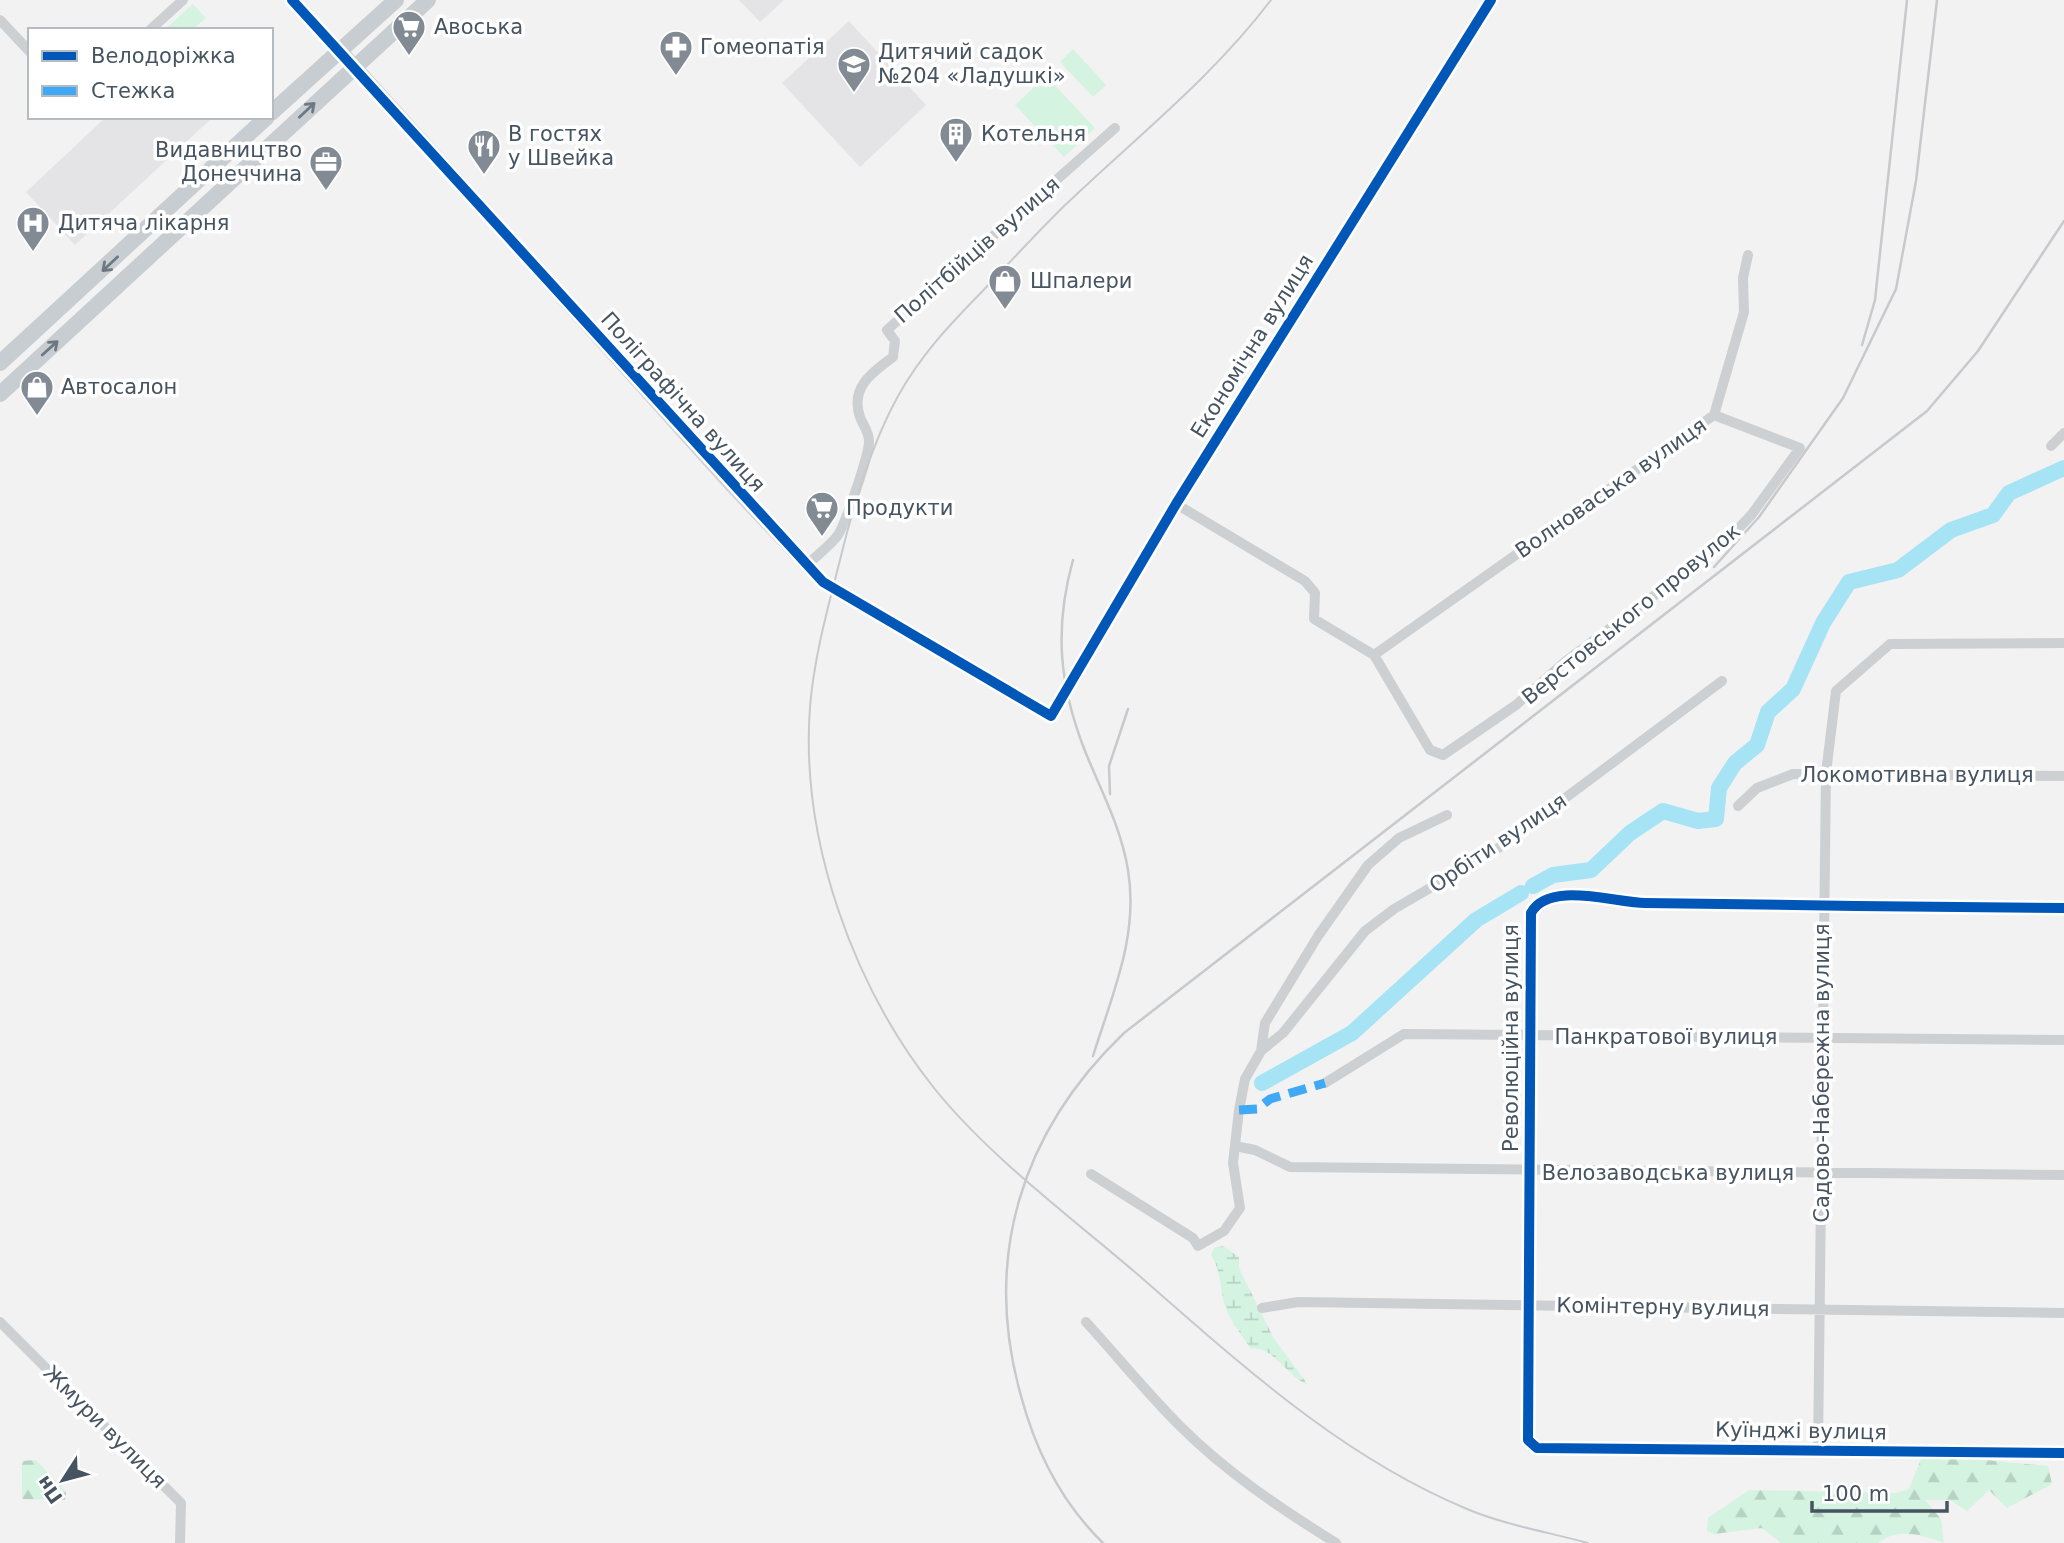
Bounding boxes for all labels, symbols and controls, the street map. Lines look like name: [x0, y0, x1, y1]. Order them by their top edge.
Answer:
supermarket icon: Авоська: [390, 8, 428, 57]
place label: Авоська: [434, 15, 523, 39]
legend: [28, 28, 273, 119]
pharmacy icon: Гомеопатія: [657, 28, 695, 77]
place label: Гомеопатія: [700, 35, 825, 59]
place label: Дитячий садок №204 «Ладушкі»: [878, 40, 1066, 88]
text: Велодоріжка: [91, 44, 236, 68]
school or university icon: Дитячий садок №204 «Ладушкі»: [835, 45, 873, 94]
text: Стежка: [91, 79, 175, 103]
one-way arrow: [298, 102, 316, 118]
building icon: Котельня: [937, 115, 975, 164]
place label: В гостях у Швейка: [508, 122, 614, 170]
place label: Котельня: [981, 122, 1086, 146]
restaurant icon: В гостях у Швейка: [465, 127, 503, 176]
place label: Видавництво Донеччина: [155, 138, 302, 186]
office icon: Видавництво Донеччина: [307, 143, 345, 192]
street label: Політбійців вулиця: [890, 172, 1064, 328]
hospital icon: Дитяча лікарня: [14, 204, 52, 253]
place label: Дитяча лікарня: [58, 211, 229, 235]
street label: Економічна вулиця: [1186, 250, 1318, 442]
one-way arrow: [101, 256, 119, 272]
shop icon: Шпалери: [986, 262, 1024, 311]
place label: Шпалери: [1030, 269, 1132, 293]
street label: Поліграфічна вулиця: [596, 307, 770, 497]
one-way arrow: [41, 339, 58, 356]
shop icon: Автосалон: [18, 368, 56, 417]
place label: Автосалон: [61, 375, 177, 399]
street label: Волноваська вулиця: [1511, 413, 1711, 563]
supermarket icon: Продукти: [803, 489, 841, 538]
place label: Продукти: [846, 496, 953, 520]
street label: Верстовського провулок: [1517, 519, 1745, 709]
street label: Локомотивна вулиця: [1800, 763, 2034, 787]
street label: Орбіти вулиця: [1425, 788, 1571, 898]
street label: Садово-Набережна вулиця: [1810, 923, 1834, 1223]
street label: Революційна вулиця: [1499, 924, 1523, 1152]
street label: Панкратової вулиця: [1555, 1025, 1777, 1049]
street label: Велозаводська вулиця: [1542, 1161, 1794, 1185]
street label: Комінтерну вулиця: [1556, 1293, 1770, 1321]
street label: Жмури вулиця: [39, 1361, 171, 1493]
street label: Куїнджі вулиця: [1715, 1418, 1887, 1444]
north arrow: [28, 1445, 98, 1515]
scale bar: [1812, 1470, 1947, 1514]
text: Пн: [32, 1472, 67, 1508]
text: 100 m: [1822, 1482, 1889, 1506]

